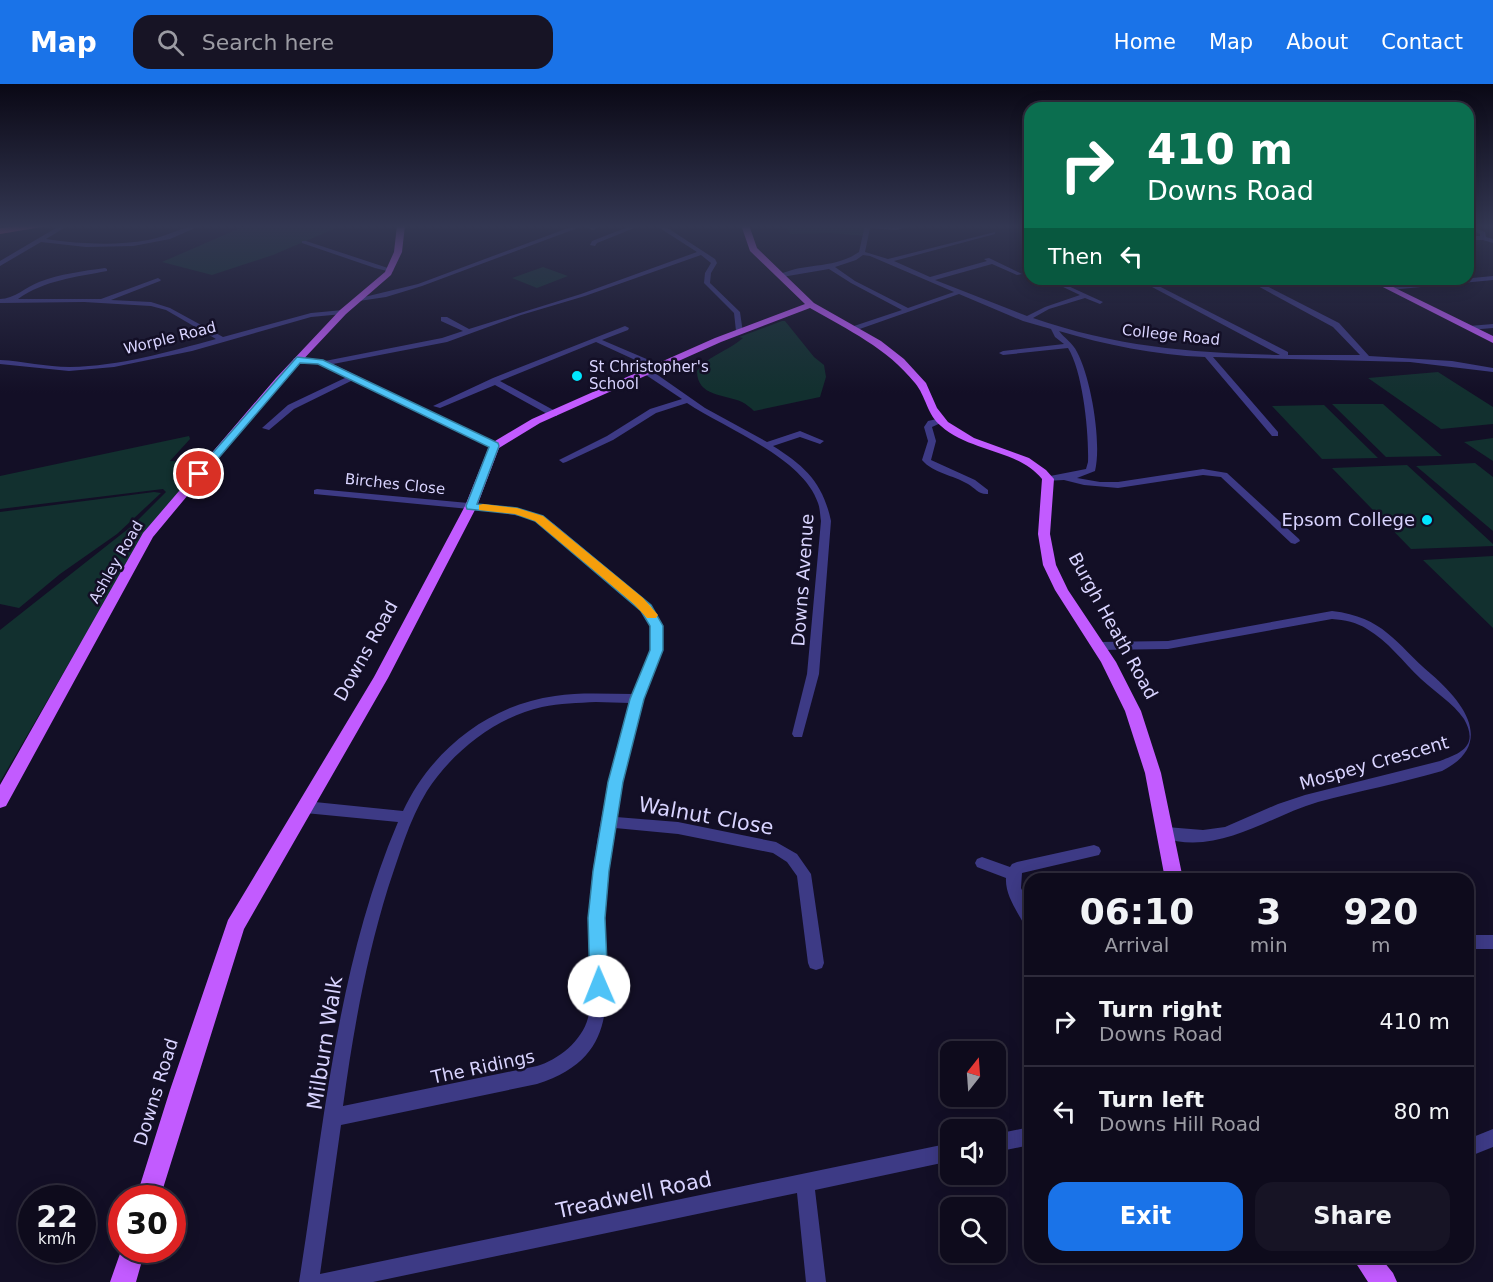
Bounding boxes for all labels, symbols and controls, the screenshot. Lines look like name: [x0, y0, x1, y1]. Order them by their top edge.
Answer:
search box: [133, 15, 553, 69]
text: Map: [30, 26, 97, 59]
icon: search: [154, 26, 187, 59]
text: Search here: [202, 30, 334, 55]
text: Home: [1114, 30, 1176, 54]
text: Map: [1209, 30, 1253, 54]
text: About: [1286, 30, 1348, 54]
text: Contact: [1381, 30, 1463, 54]
text: 410 m: [1147, 125, 1293, 174]
icon: right: [1048, 126, 1126, 204]
text: Downs Road: [1147, 175, 1314, 206]
icon: left: [1115, 240, 1148, 273]
text: Then: [1048, 244, 1103, 269]
street label: Worple Road: [122, 318, 218, 358]
street label: College Road: [1121, 321, 1221, 349]
place label: St Christopher's School: [589, 358, 709, 393]
marker: St Christopher's School: [570, 369, 584, 383]
pin: [173, 448, 224, 499]
icon: arrive: [182, 457, 215, 490]
street label: Birches Close: [344, 470, 446, 498]
place label: Epsom College: [1281, 509, 1415, 530]
street label: Downs Avenue: [787, 513, 818, 647]
marker: Epsom College: [1420, 513, 1434, 527]
street label: Ashley Road: [85, 518, 147, 606]
street label: Burgh Heath Road: [1064, 549, 1162, 703]
street label: Downs Road: [329, 597, 402, 705]
street label: Mospey Crescent: [1297, 731, 1451, 794]
street label: Walnut Close: [637, 792, 775, 840]
text: 06:10: [1080, 891, 1194, 932]
text: 3: [1256, 891, 1281, 932]
text: 920: [1343, 891, 1418, 932]
text: Arrival: [1104, 933, 1169, 957]
text: min: [1250, 933, 1288, 957]
text: m: [1371, 933, 1391, 957]
position arrow: [567, 954, 631, 1018]
street label: Milburn Walk: [303, 974, 348, 1112]
text: Turn right: [1099, 997, 1222, 1022]
icon: right: [1048, 1005, 1081, 1038]
text: 410 m: [1380, 1009, 1450, 1034]
text: Downs Road: [1099, 1022, 1223, 1046]
street label: Downs Road: [129, 1036, 182, 1148]
north arrow: [940, 1041, 1006, 1107]
map controls: [940, 1041, 1006, 1263]
street label: The Ridings: [428, 1045, 537, 1088]
text: Turn left: [1099, 1087, 1204, 1112]
icon: left: [1048, 1095, 1081, 1128]
text: 80 m: [1394, 1099, 1450, 1124]
text: Downs Hill Road: [1099, 1112, 1261, 1136]
button: sound: [940, 1119, 1006, 1185]
street label: Treadwell Road: [553, 1167, 714, 1223]
button: Exit: [1048, 1182, 1243, 1251]
button: Share: [1255, 1182, 1450, 1251]
speed limit sign: 30: [108, 1185, 186, 1263]
button: search: [940, 1197, 1006, 1263]
text: 22: [36, 1199, 78, 1234]
text: km/h: [38, 1230, 76, 1248]

